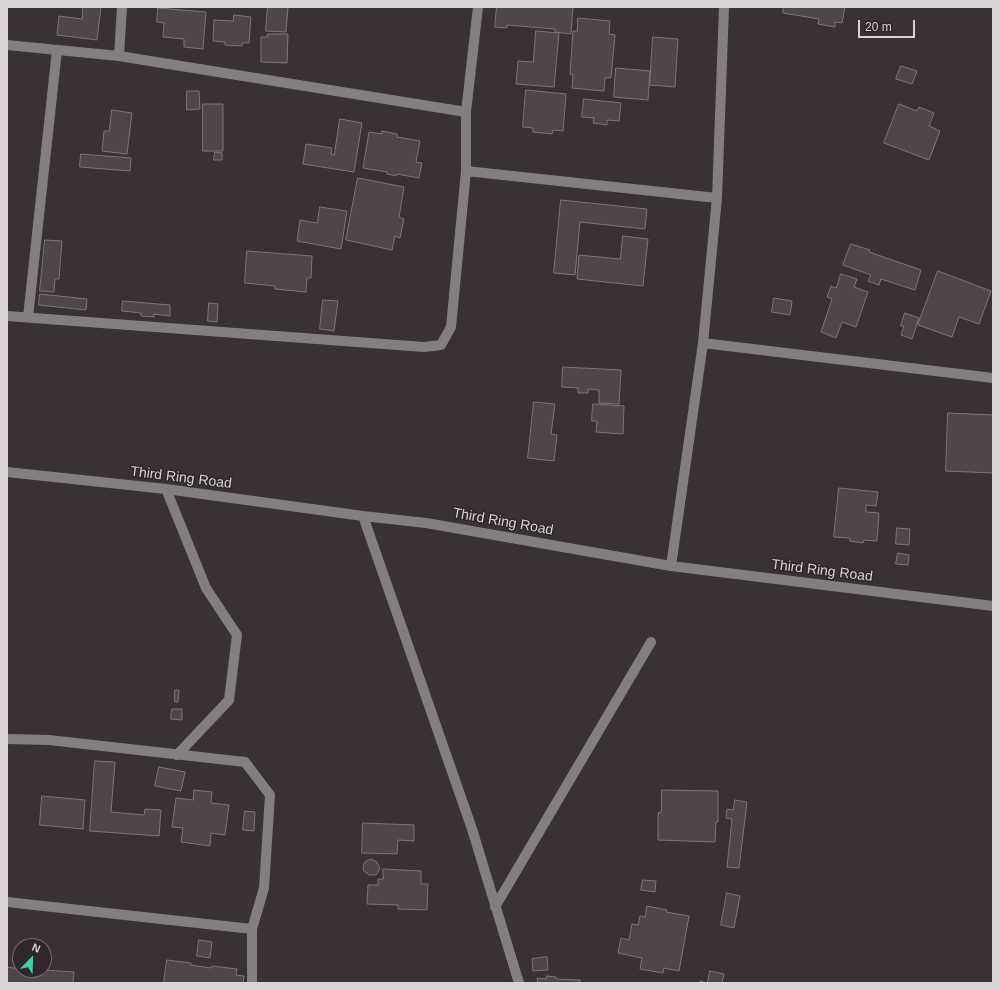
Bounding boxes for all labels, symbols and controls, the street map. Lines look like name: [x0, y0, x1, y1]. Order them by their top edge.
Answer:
scale bar: [860, 12, 917, 38]
text: 20 m: [865, 20, 892, 34]
street label: Third Ring Road: [129, 463, 233, 493]
street label: Third Ring Road: [451, 505, 555, 539]
street label: Third Ring Road: [770, 556, 874, 586]
north arrow: [12, 938, 52, 978]
text: N: [30, 941, 42, 955]

